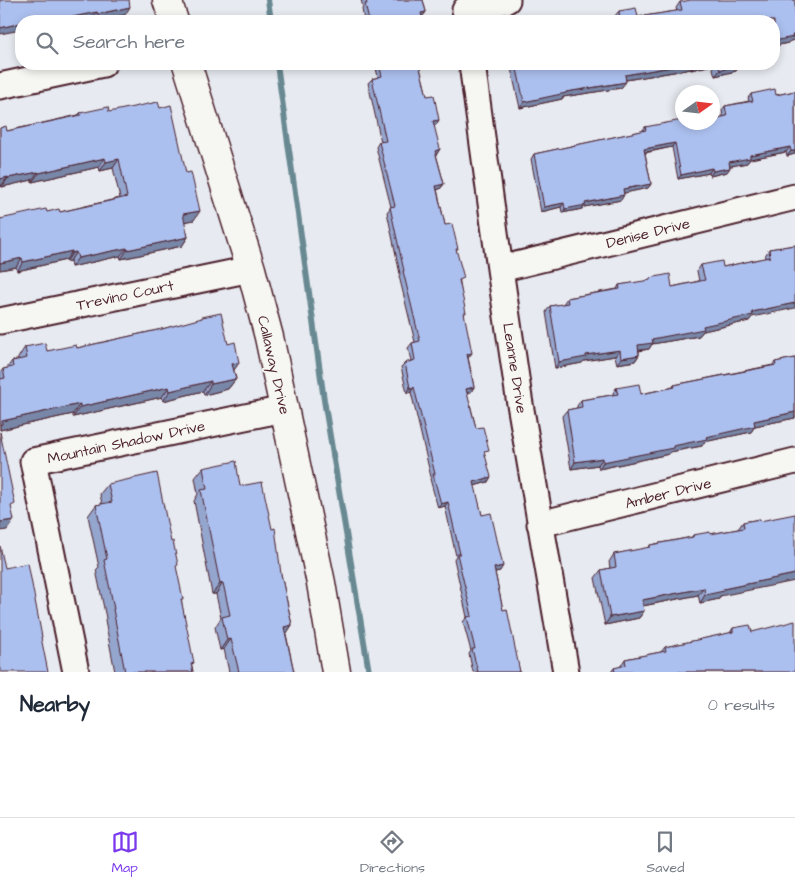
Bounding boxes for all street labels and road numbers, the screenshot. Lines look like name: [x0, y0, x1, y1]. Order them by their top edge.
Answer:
street label: Denise Drive: [604, 213, 692, 254]
street label: Trevino Court: [75, 275, 176, 316]
street label: Callaway Drive: [251, 314, 295, 417]
street label: Leanne Drive: [497, 321, 532, 415]
street label: Mountain Shadow Drive: [45, 416, 207, 469]
street label: Amber Drive: [623, 473, 713, 514]

